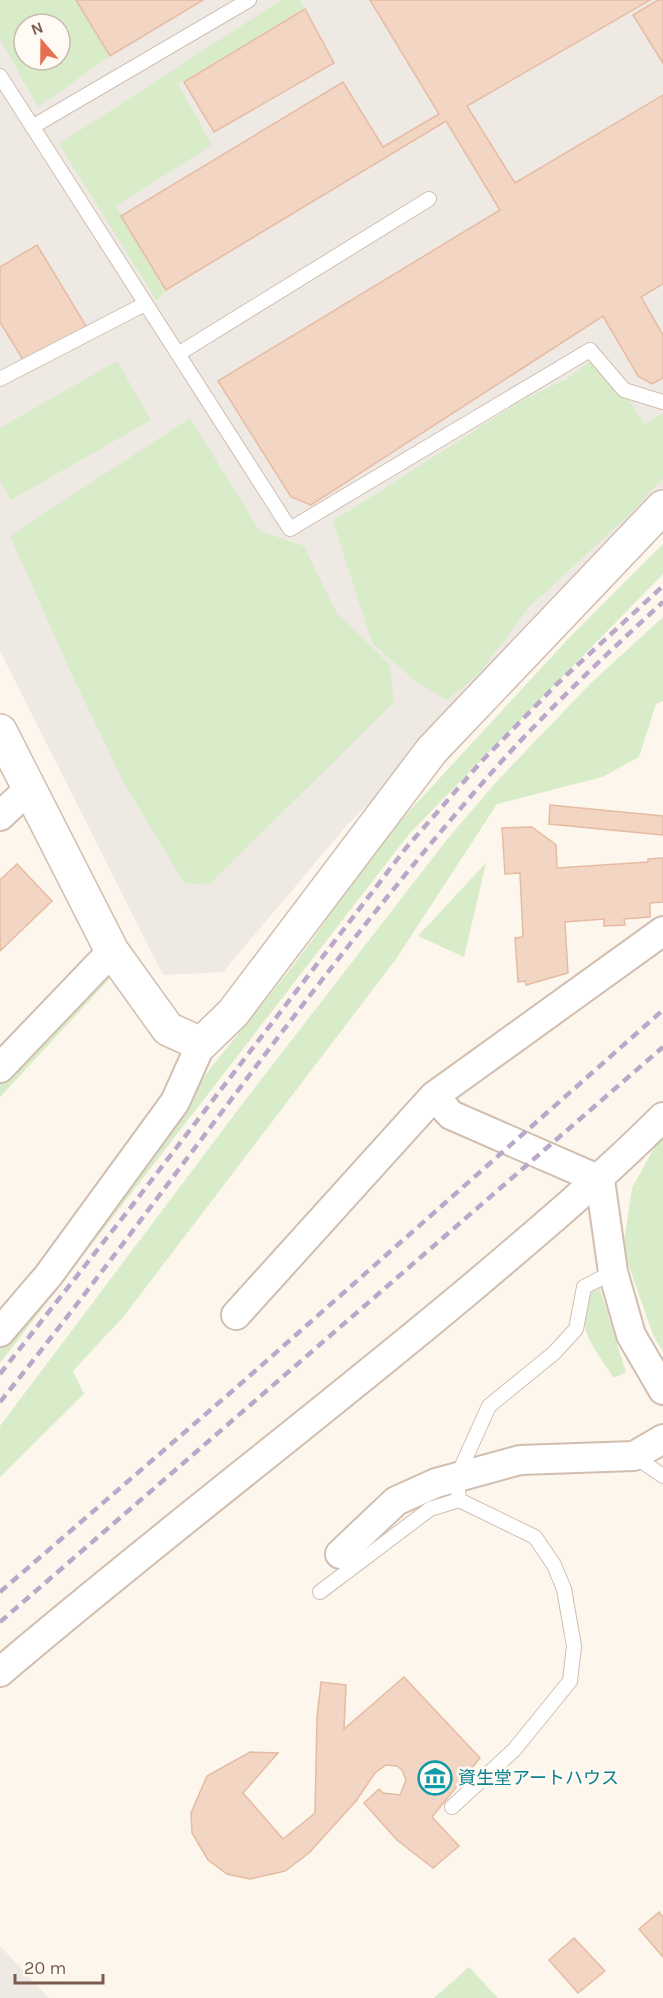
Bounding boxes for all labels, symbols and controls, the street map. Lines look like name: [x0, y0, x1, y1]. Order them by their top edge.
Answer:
north arrow: [12, 12, 72, 72]
text: N: [28, 17, 46, 39]
museum icon: 資生堂アートハウス: [417, 1760, 453, 1796]
place label: 資生堂アートハウス: [458, 1767, 619, 1789]
scale bar: [15, 1947, 104, 1985]
text: 20 m: [24, 1957, 66, 1979]

